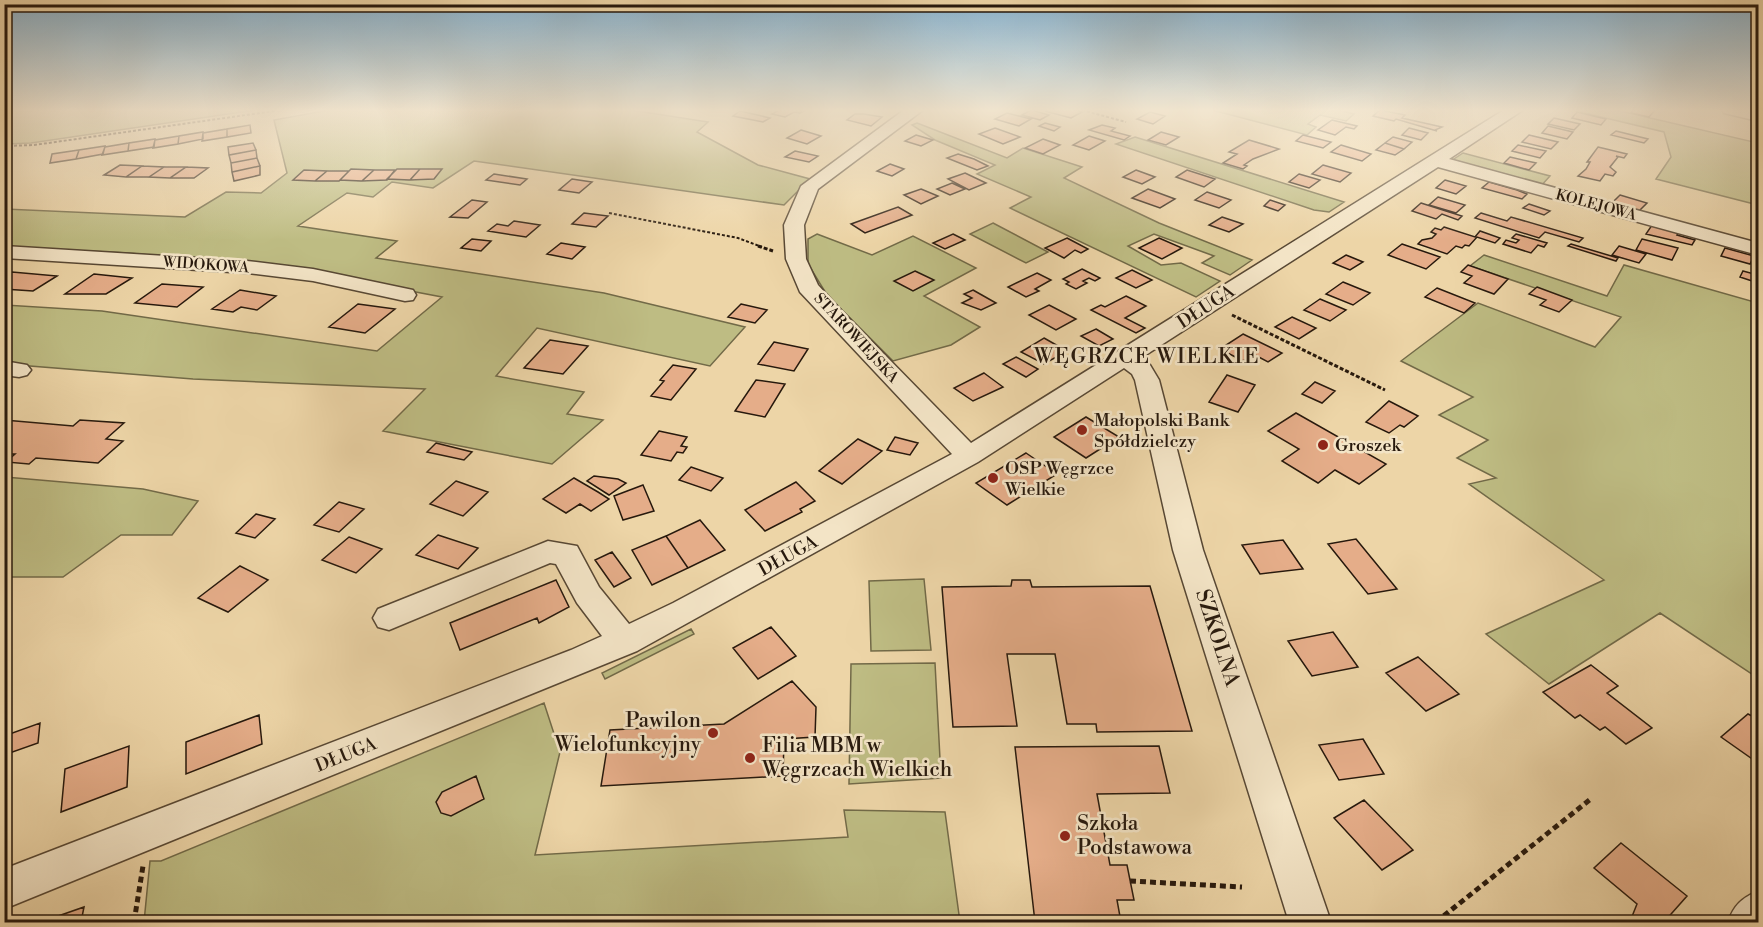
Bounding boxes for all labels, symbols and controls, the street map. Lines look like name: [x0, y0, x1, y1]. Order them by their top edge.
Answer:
street label: KOLEJOWA: [1554, 185, 1639, 225]
street label: WIDOKOWA: [161, 252, 251, 278]
street label: DŁUGA: [1173, 280, 1240, 334]
street label: STAROWIEJSKA: [810, 289, 903, 387]
district label: WĘGRZCE WIELKIE: [1033, 344, 1260, 370]
place label: Małopolski Bank Spółdzielczy: [1094, 409, 1231, 453]
marker: Małopolski Bank Spółdzielczy: [1075, 423, 1089, 437]
place label: Groszek: [1335, 434, 1403, 457]
marker: Groszek: [1316, 438, 1330, 452]
place label: OSP Węgrzce Wielkie: [1004, 457, 1114, 501]
marker: OSP Węgrzce Wielkie: [986, 471, 1000, 485]
street label: DŁUGA: [754, 530, 822, 582]
street label: SZKOLNA: [1189, 586, 1245, 690]
place label: Pawilon Wielofunkcyjny: [553, 708, 702, 758]
marker: Pawilon Wielofunkcyjny: [706, 726, 720, 740]
street label: DŁUGA: [312, 732, 381, 778]
place label: Filia MBM w Węgrzcach Wielkich: [761, 733, 953, 783]
marker: Filia MBM w Węgrzcach Wielkich: [743, 751, 757, 765]
place label: Szkoła Podstawowa: [1077, 811, 1193, 861]
marker: Szkoła Podstawowa: [1058, 829, 1072, 843]

